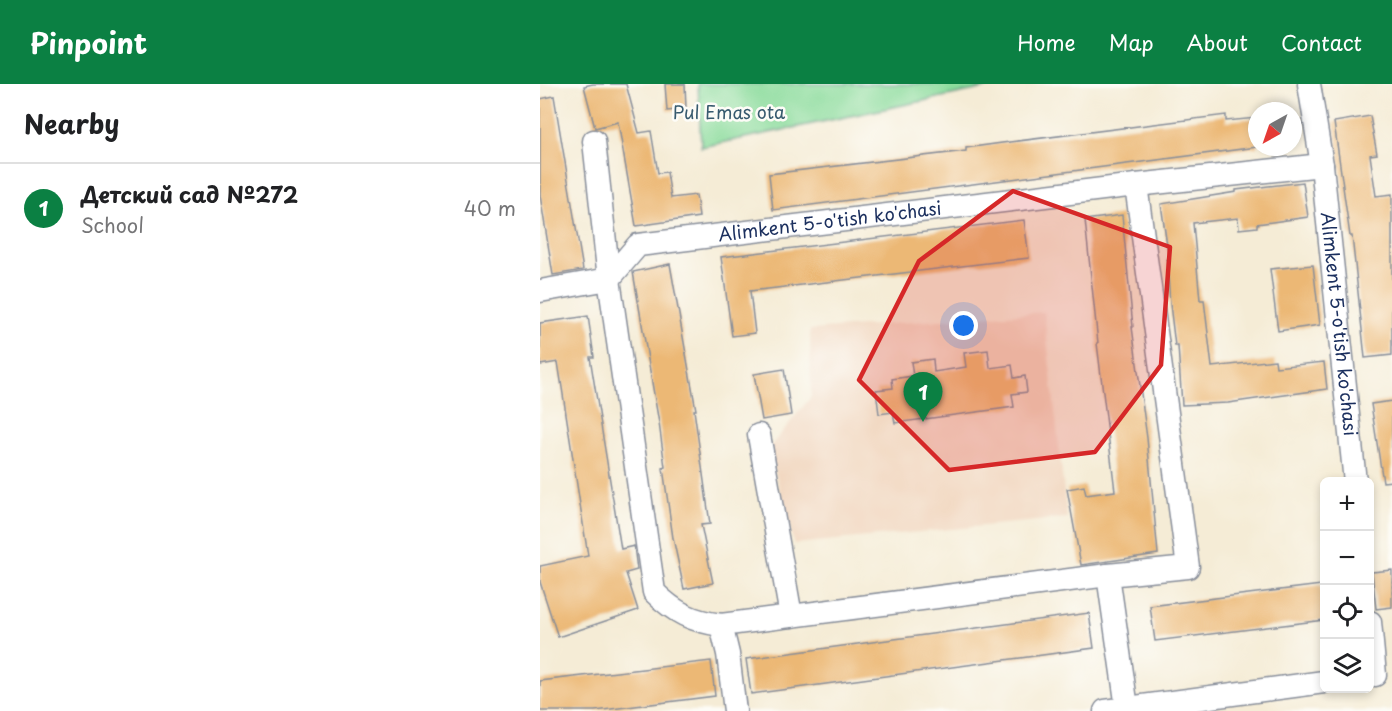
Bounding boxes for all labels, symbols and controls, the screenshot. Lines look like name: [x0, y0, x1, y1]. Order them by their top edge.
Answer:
text: Pinpoint: [30, 21, 147, 64]
text: Home: [1017, 26, 1076, 58]
text: Map: [1109, 26, 1154, 58]
text: About: [1187, 26, 1248, 58]
text: Contact: [1281, 26, 1362, 58]
park label: Pul Emas ota: [673, 98, 786, 125]
north arrow: [1248, 102, 1302, 156]
text: Nearby: [24, 104, 119, 143]
text: Детский сад №272: [81, 177, 298, 210]
text: 1: [39, 193, 48, 223]
text: 40 m: [464, 193, 516, 223]
street label: Alimkent 5-o'tish ko'chasi: [716, 194, 943, 247]
text: School: [81, 210, 144, 240]
street label: Alimkent 5-o'tish ko'chasi: [1315, 211, 1365, 437]
your location: [949, 311, 978, 340]
pin: 1: [904, 372, 943, 422]
map controls: [1320, 477, 1374, 693]
button: +: [1320, 477, 1374, 531]
button: −: [1320, 531, 1374, 585]
button: locate: [1320, 585, 1374, 639]
button: layers: [1320, 639, 1374, 693]

